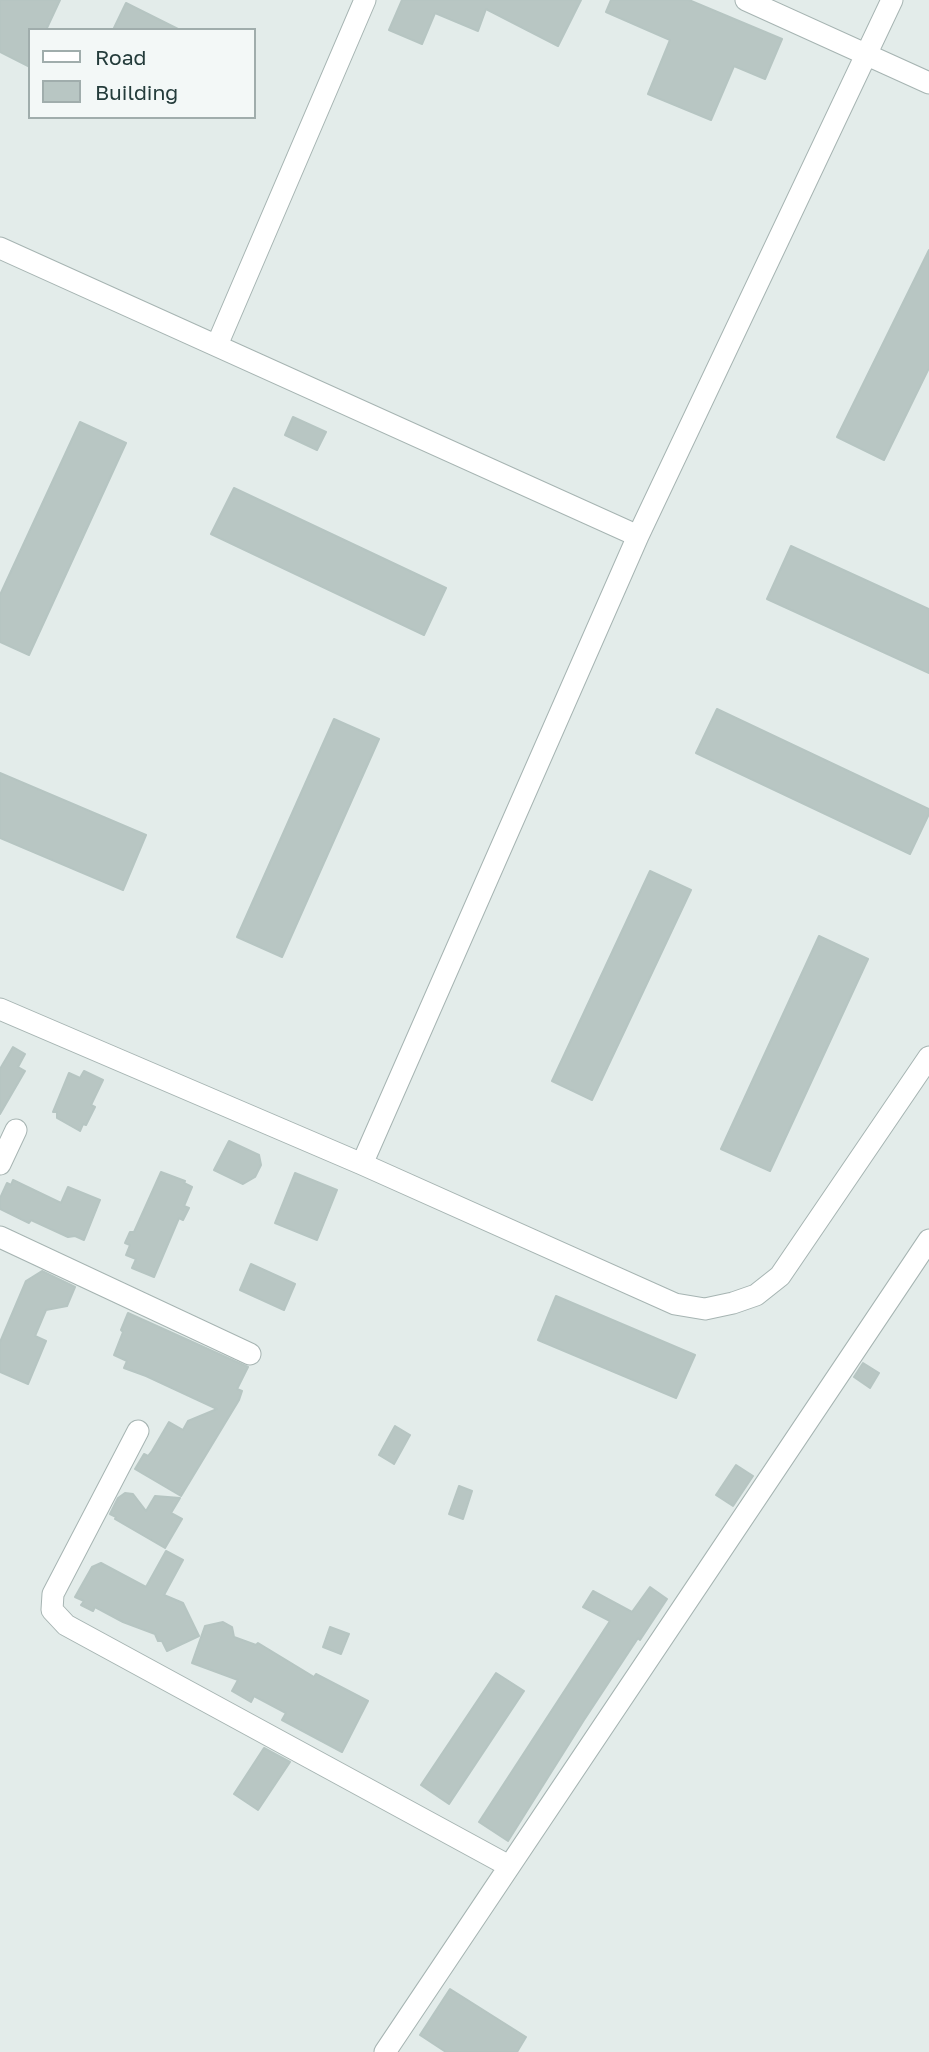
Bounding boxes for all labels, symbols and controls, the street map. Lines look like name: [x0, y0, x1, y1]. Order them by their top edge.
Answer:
legend: [28, 28, 256, 119]
text: Road: [95, 44, 146, 70]
text: Building: [95, 79, 178, 105]

